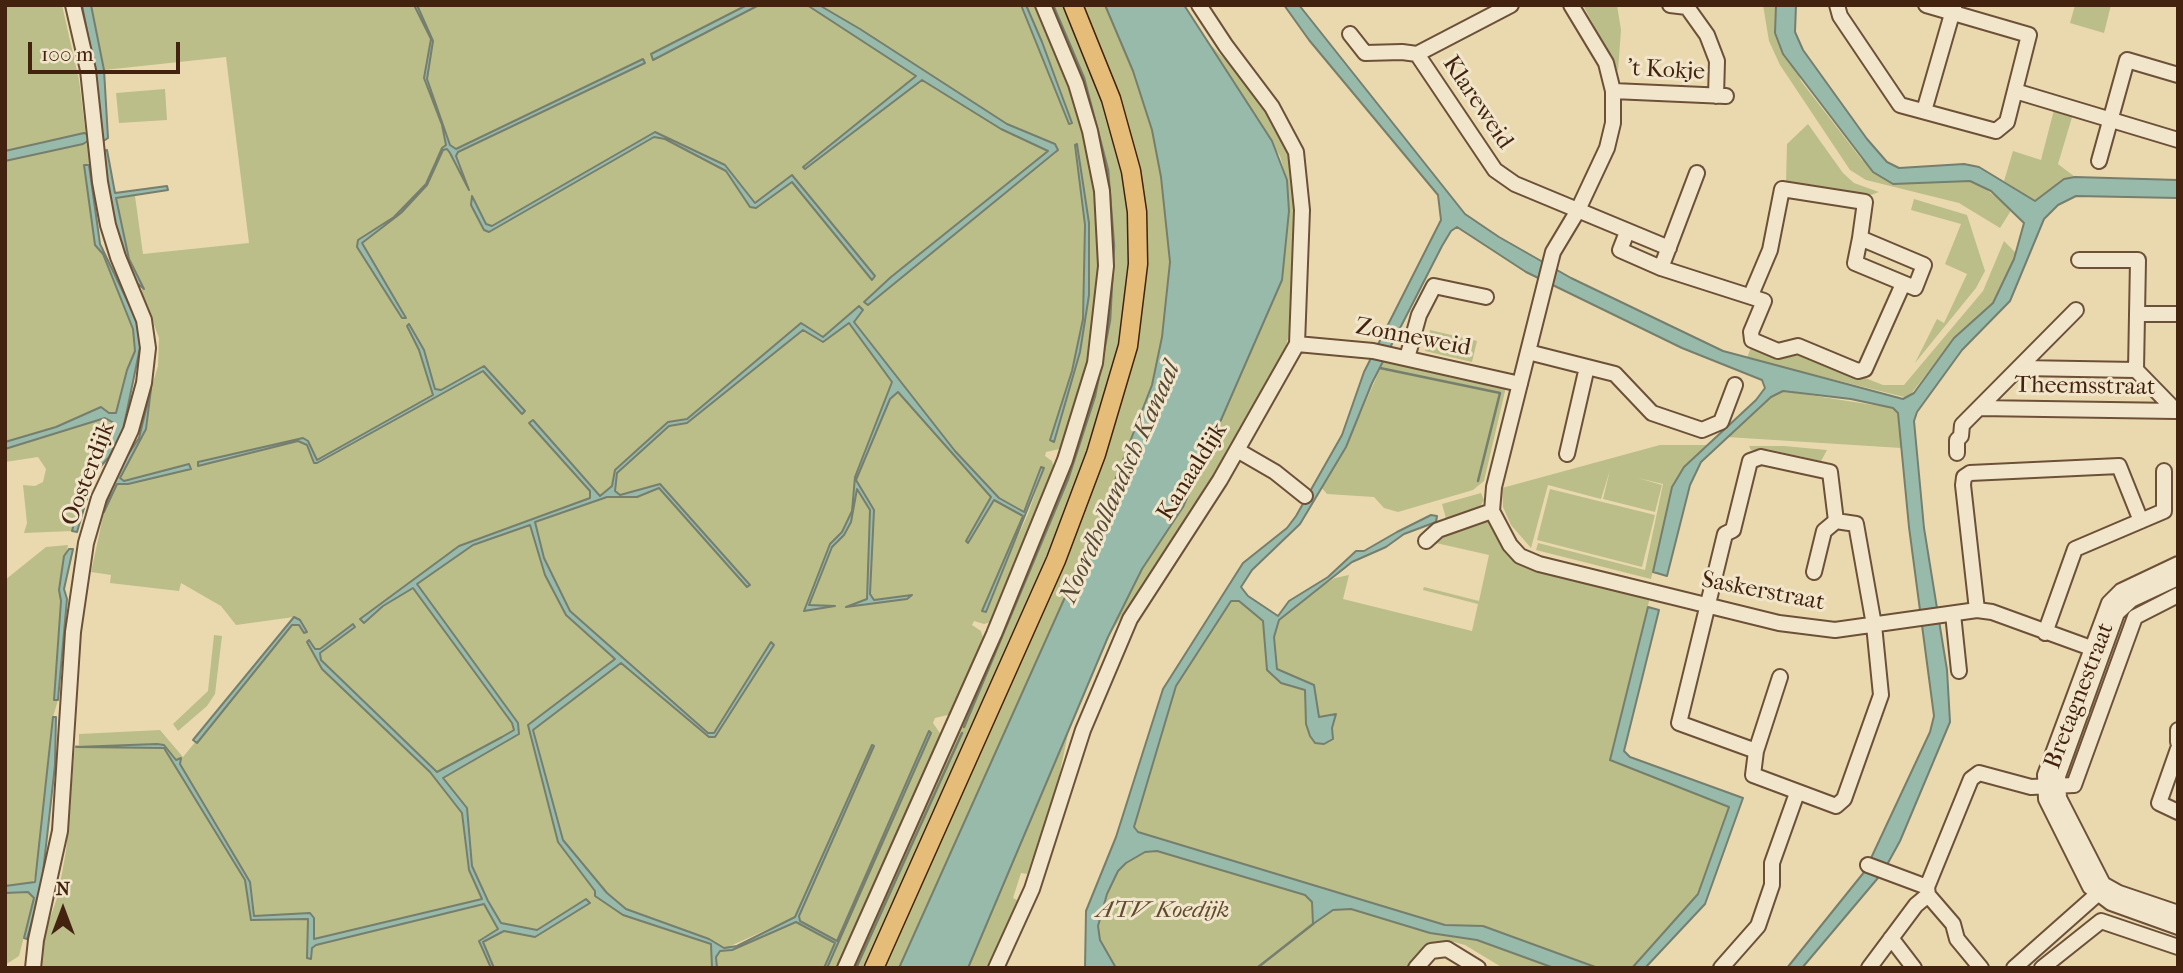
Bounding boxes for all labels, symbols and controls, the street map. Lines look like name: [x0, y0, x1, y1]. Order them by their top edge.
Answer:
scale bar: [32, 28, 184, 72]
text: 100 m: [41, 42, 94, 66]
street label: Klareweid: [1435, 51, 1519, 155]
street label: 't Kokje: [1626, 55, 1706, 87]
street label: Zonneweid: [1353, 313, 1473, 363]
water label: Noordhollandsch Kanaal: [1054, 358, 1188, 608]
street label: Theemsstraat: [2014, 371, 2156, 403]
street label: Oosterdijk: [56, 418, 122, 530]
street label: Kanaaldijk: [1152, 418, 1234, 526]
street label: Saskerstraat: [1699, 566, 1827, 618]
street label: Bretagnestraat: [2039, 619, 2121, 773]
north arrow: [28, 875, 98, 945]
text: N: [56, 878, 70, 900]
park label: ATV Koedijk: [1097, 897, 1229, 925]

